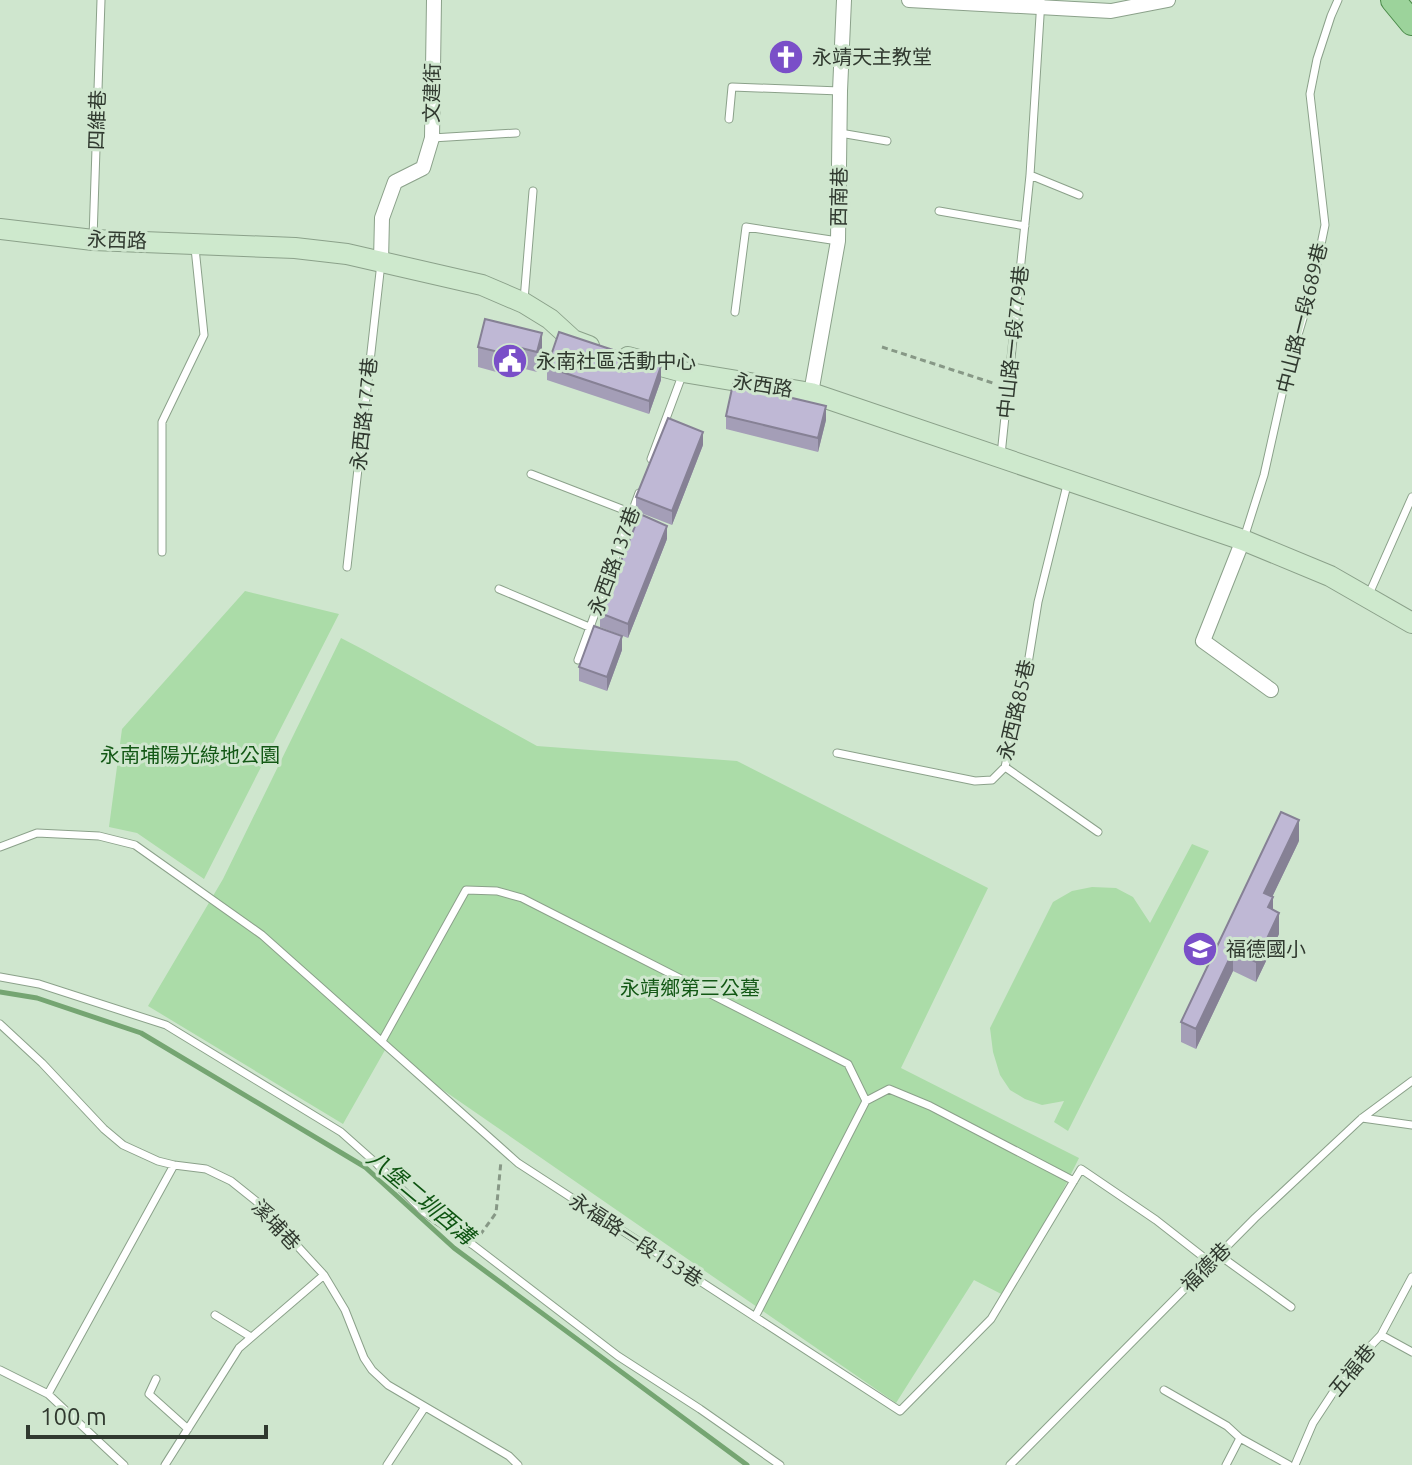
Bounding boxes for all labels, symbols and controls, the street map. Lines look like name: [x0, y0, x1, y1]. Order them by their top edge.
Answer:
church icon: 永靖天主教堂: [767, 38, 805, 76]
place label: 永靖天主教堂: [812, 45, 932, 68]
street label: 文建街: [419, 63, 444, 123]
street label: 四維巷: [84, 90, 109, 150]
street label: 西南巷: [826, 167, 851, 227]
street label: 永西路: [87, 227, 147, 252]
street label: 中山路一段689巷: [1272, 240, 1331, 395]
street label: 中山路一段779巷: [993, 264, 1032, 420]
public building icon: 永南社區活動中心: [491, 342, 529, 380]
place label: 永南社區活動中心: [536, 349, 696, 372]
street label: 永西路177巷: [346, 356, 381, 472]
street label: 永西路: [732, 368, 795, 401]
street label: 永西路137巷: [583, 503, 644, 618]
street label: 永西路85巷: [993, 657, 1038, 762]
park label: 永南埔陽光綠地公園: [100, 743, 280, 766]
school or university icon: 福德國小: [1181, 930, 1219, 968]
place label: 福德國小: [1226, 937, 1306, 960]
park label: 永靖鄉第三公墓: [620, 976, 760, 999]
water label: 八堡二圳西溝: [363, 1145, 482, 1251]
street label: 永福路一段153巷: [565, 1188, 707, 1291]
street label: 溪埔巷: [247, 1195, 305, 1254]
street label: 福德巷: [1176, 1237, 1235, 1296]
street label: 五福巷: [1324, 1339, 1379, 1400]
scale bar: [28, 1389, 266, 1439]
text: 100 m: [40, 1403, 107, 1430]

